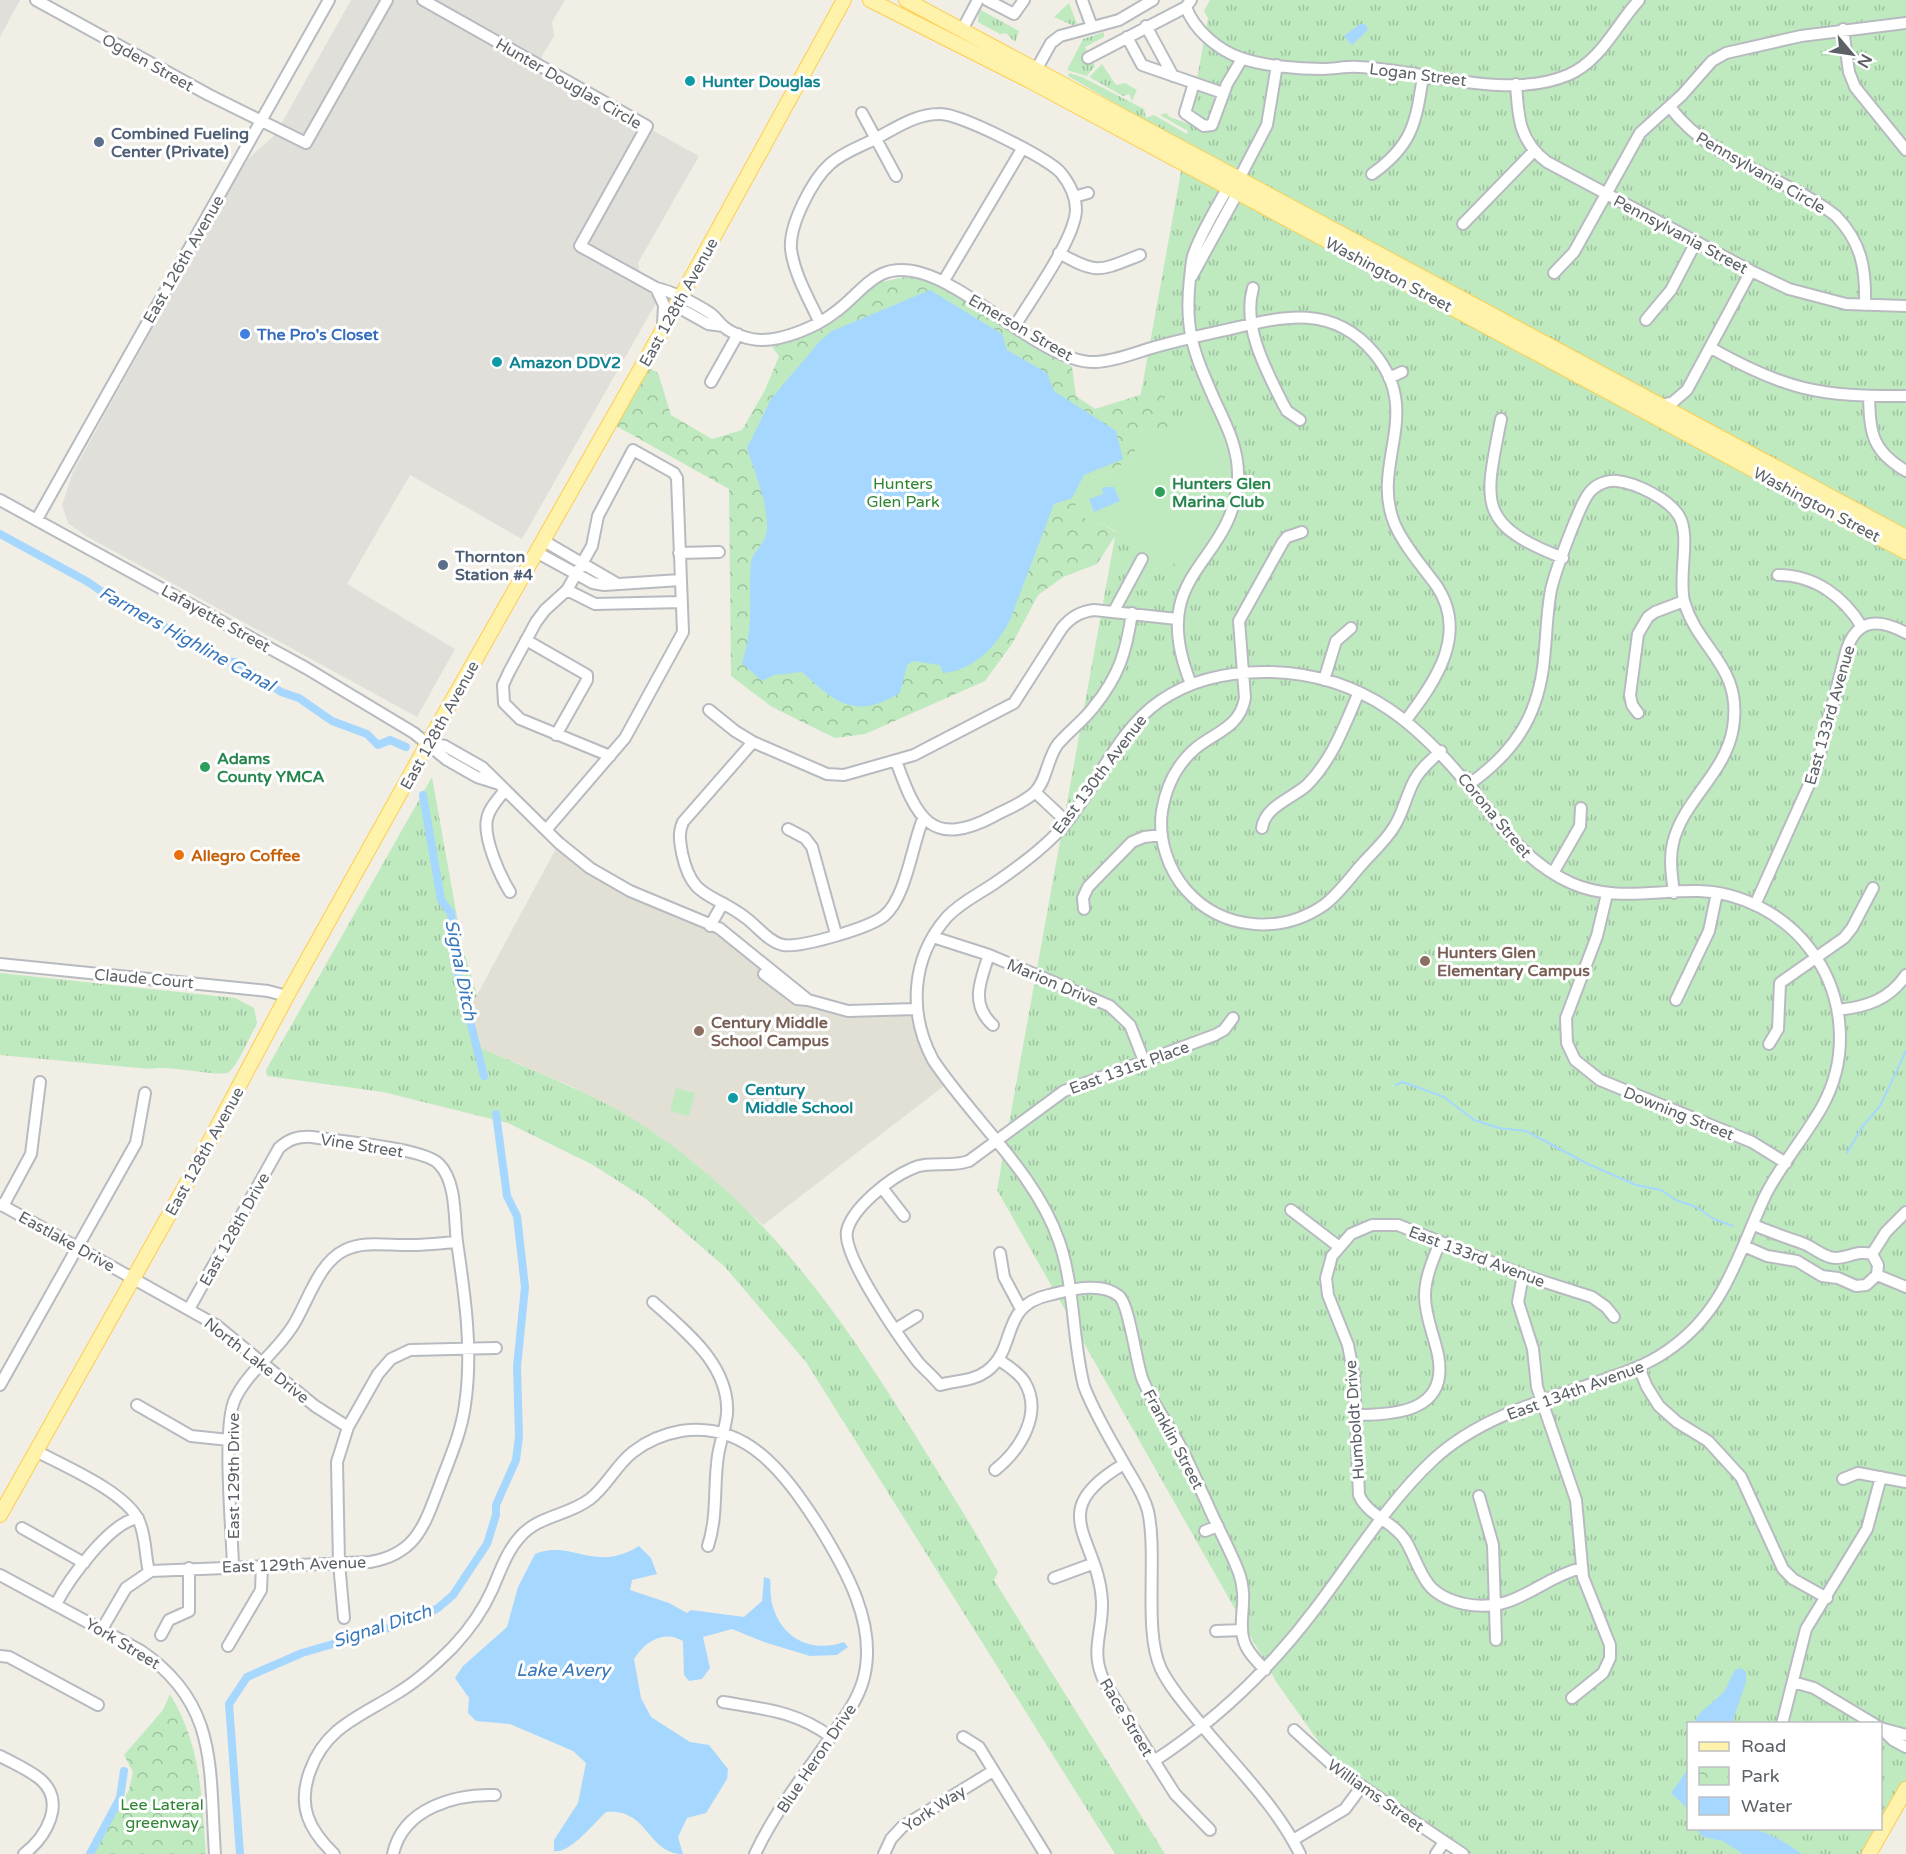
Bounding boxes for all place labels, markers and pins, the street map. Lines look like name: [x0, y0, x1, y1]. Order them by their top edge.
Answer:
place label: Hunter Douglas: [702, 72, 821, 92]
marker: Hunter Douglas: [683, 74, 697, 88]
place label: Combined Fueling Center (Private): [111, 124, 249, 162]
marker: Combined Fueling Center (Private): [92, 135, 106, 149]
place label: The Pro's Closet: [256, 325, 380, 345]
marker: The Pro's Closet: [238, 327, 252, 341]
place label: Amazon DDV2: [509, 353, 621, 373]
marker: Amazon DDV2: [490, 355, 504, 369]
place label: Hunters Glen Marina Club: [1172, 474, 1271, 512]
marker: Hunters Glen Marina Club: [1153, 485, 1167, 499]
place label: Thornton Station #4: [454, 547, 533, 585]
marker: Thornton Station #4: [436, 558, 450, 572]
place label: Adams County YMCA: [217, 749, 324, 787]
marker: Adams County YMCA: [198, 760, 212, 774]
place label: Allegro Coffee: [191, 846, 300, 866]
marker: Allegro Coffee: [172, 848, 186, 862]
place label: Hunters Glen Elementary Campus: [1437, 943, 1590, 981]
marker: Hunters Glen Elementary Campus: [1418, 954, 1432, 968]
place label: Century Middle School Campus: [711, 1013, 829, 1051]
marker: Century Middle School Campus: [692, 1024, 706, 1038]
place label: Century Middle School: [745, 1080, 853, 1118]
marker: Century Middle School: [726, 1091, 740, 1105]

